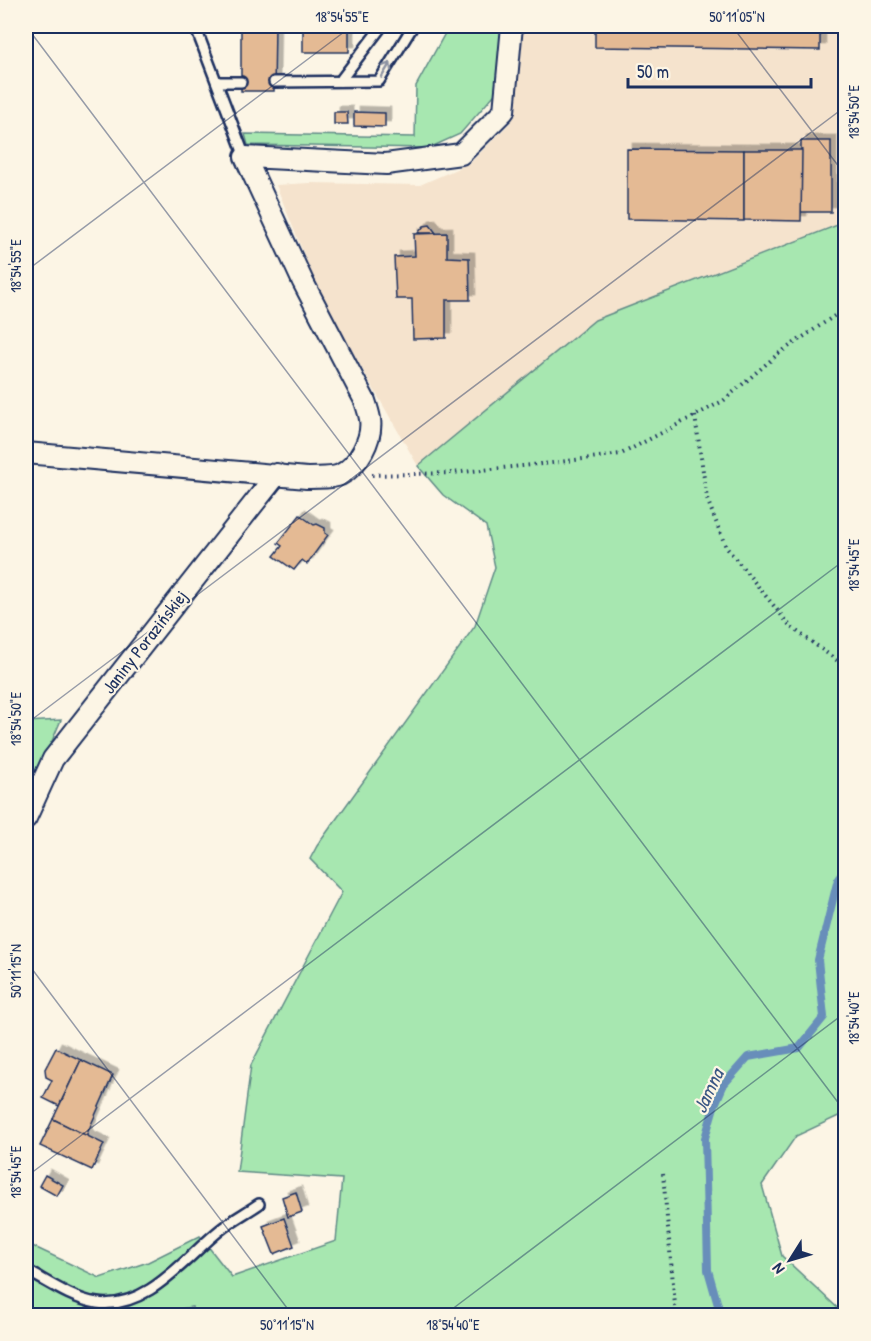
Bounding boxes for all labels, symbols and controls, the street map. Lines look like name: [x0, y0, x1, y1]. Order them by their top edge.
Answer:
text: 18°54'55"E: [315, 6, 369, 27]
text: 50°11'05"N: [709, 6, 765, 27]
scale bar: [628, 51, 811, 89]
text: 50 m: [637, 59, 669, 84]
one-way arrow: [380, 62, 392, 79]
text: 18°54'50"E: [843, 85, 864, 139]
text: 18°54'55"E: [5, 239, 26, 293]
text: 18°54'45"E: [843, 538, 864, 592]
street label: Janiny Porazińskiej: [96, 585, 193, 699]
text: 18°54'50"E: [5, 692, 26, 746]
text: 50°11'15"N: [5, 944, 26, 998]
text: 18°54'40"E: [843, 991, 864, 1045]
water label: Jamna: [686, 1062, 730, 1117]
text: 18°54'45"E: [5, 1145, 26, 1199]
north arrow: [760, 1230, 820, 1290]
text: N: [766, 1259, 789, 1279]
text: 50°11'15"N: [260, 1314, 314, 1335]
text: 18°54'40"E: [426, 1314, 480, 1335]

